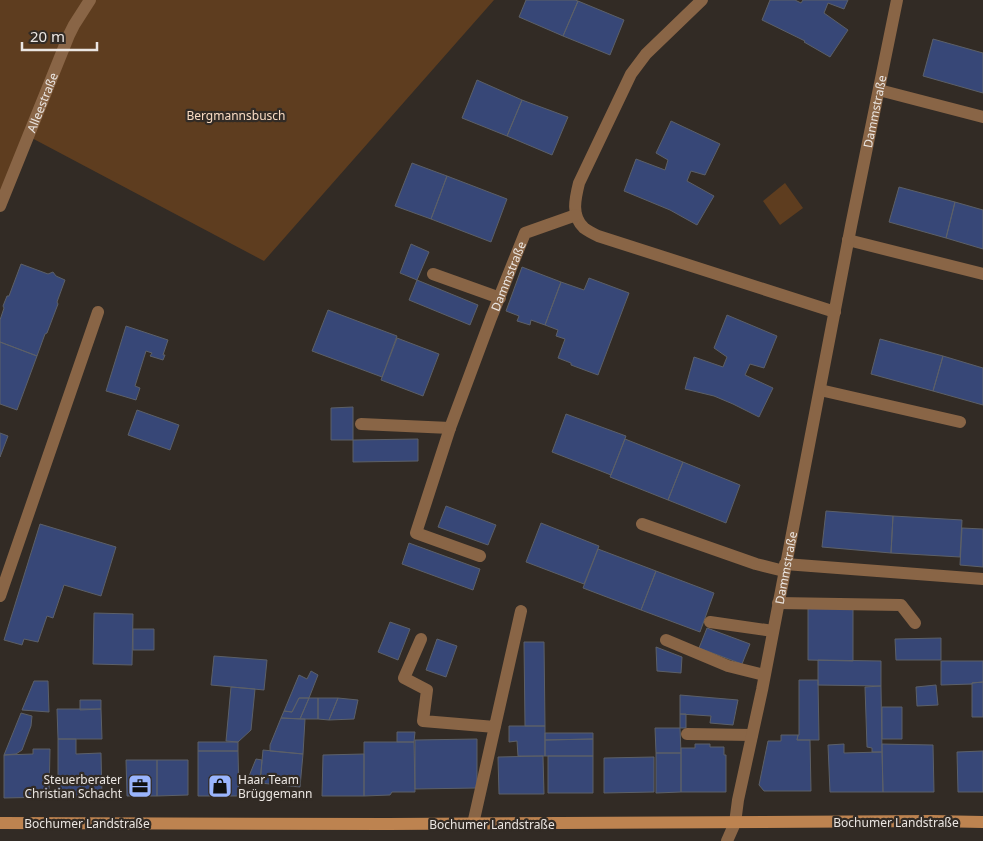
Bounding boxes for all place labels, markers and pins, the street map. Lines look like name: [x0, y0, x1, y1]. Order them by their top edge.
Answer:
place label: Steuerberater Christian Schacht: [24, 771, 123, 802]
place label: Haar Team Brüggemann: [238, 771, 313, 802]
office icon: Steuerberater Christian Schacht: [127, 773, 153, 799]
shop icon: Haar Team Brüggemann: [207, 773, 233, 799]

